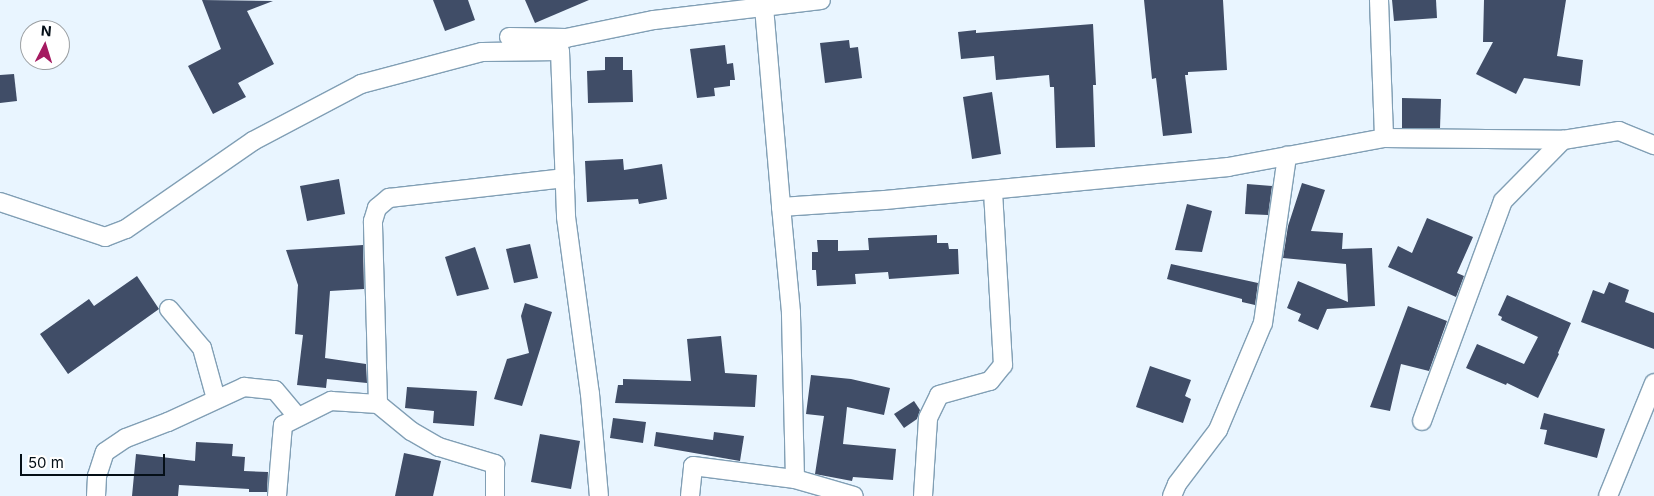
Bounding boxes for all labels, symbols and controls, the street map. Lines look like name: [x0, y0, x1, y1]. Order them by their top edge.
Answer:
north arrow: [20, 20, 70, 70]
text: N: [40, 22, 52, 39]
scale bar: [22, 444, 168, 476]
text: 50 m: [28, 453, 64, 472]

